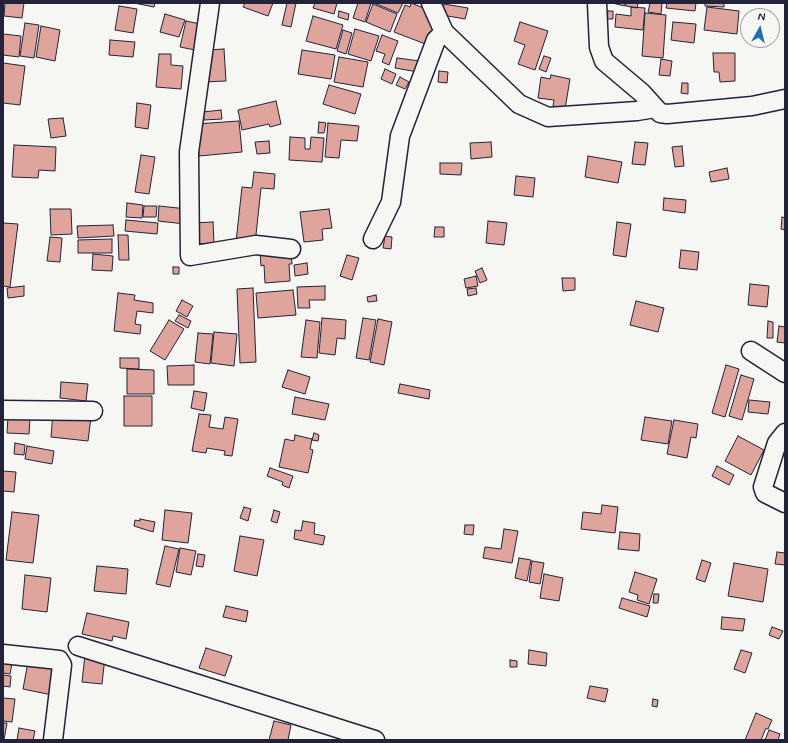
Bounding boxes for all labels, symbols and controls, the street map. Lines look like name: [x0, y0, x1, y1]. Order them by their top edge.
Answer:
north arrow: [740, 8, 780, 48]
text: N: [757, 10, 766, 25]

